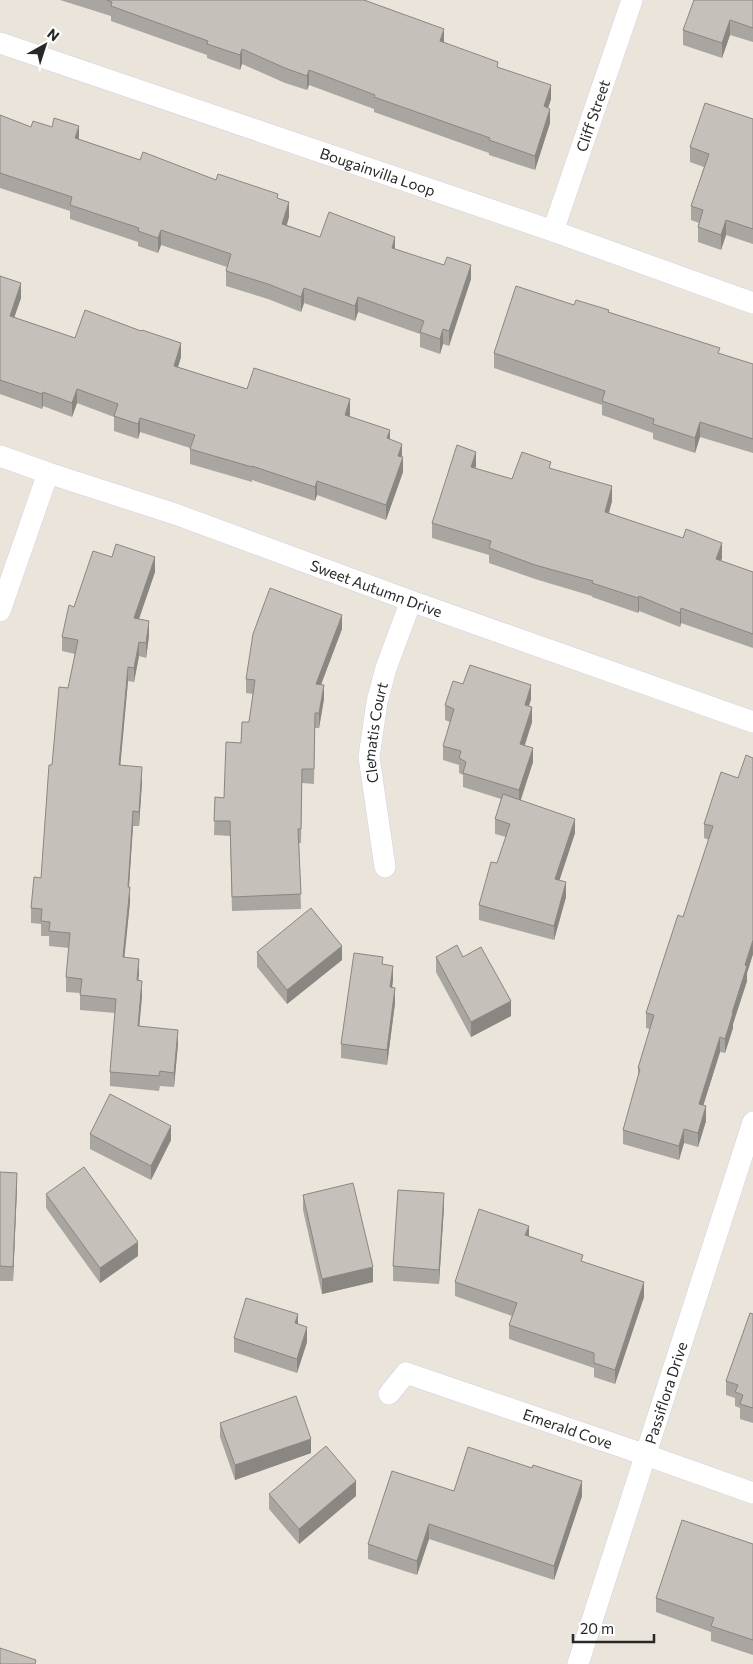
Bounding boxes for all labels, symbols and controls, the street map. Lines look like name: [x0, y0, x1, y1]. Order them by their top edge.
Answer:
north arrow: [20, 20, 70, 70]
text: N: [44, 25, 63, 44]
street label: Cliff Street: [572, 77, 613, 154]
street label: Bougainvilla Loop: [318, 144, 438, 199]
street label: Sweet Autumn Drive: [308, 556, 445, 620]
street label: Clematis Court: [359, 680, 391, 784]
street label: Passiflora Drive: [641, 1339, 690, 1446]
street label: Emerald Cove: [521, 1405, 615, 1452]
scale bar: [573, 1612, 654, 1644]
text: 20 m: [580, 1619, 614, 1637]

